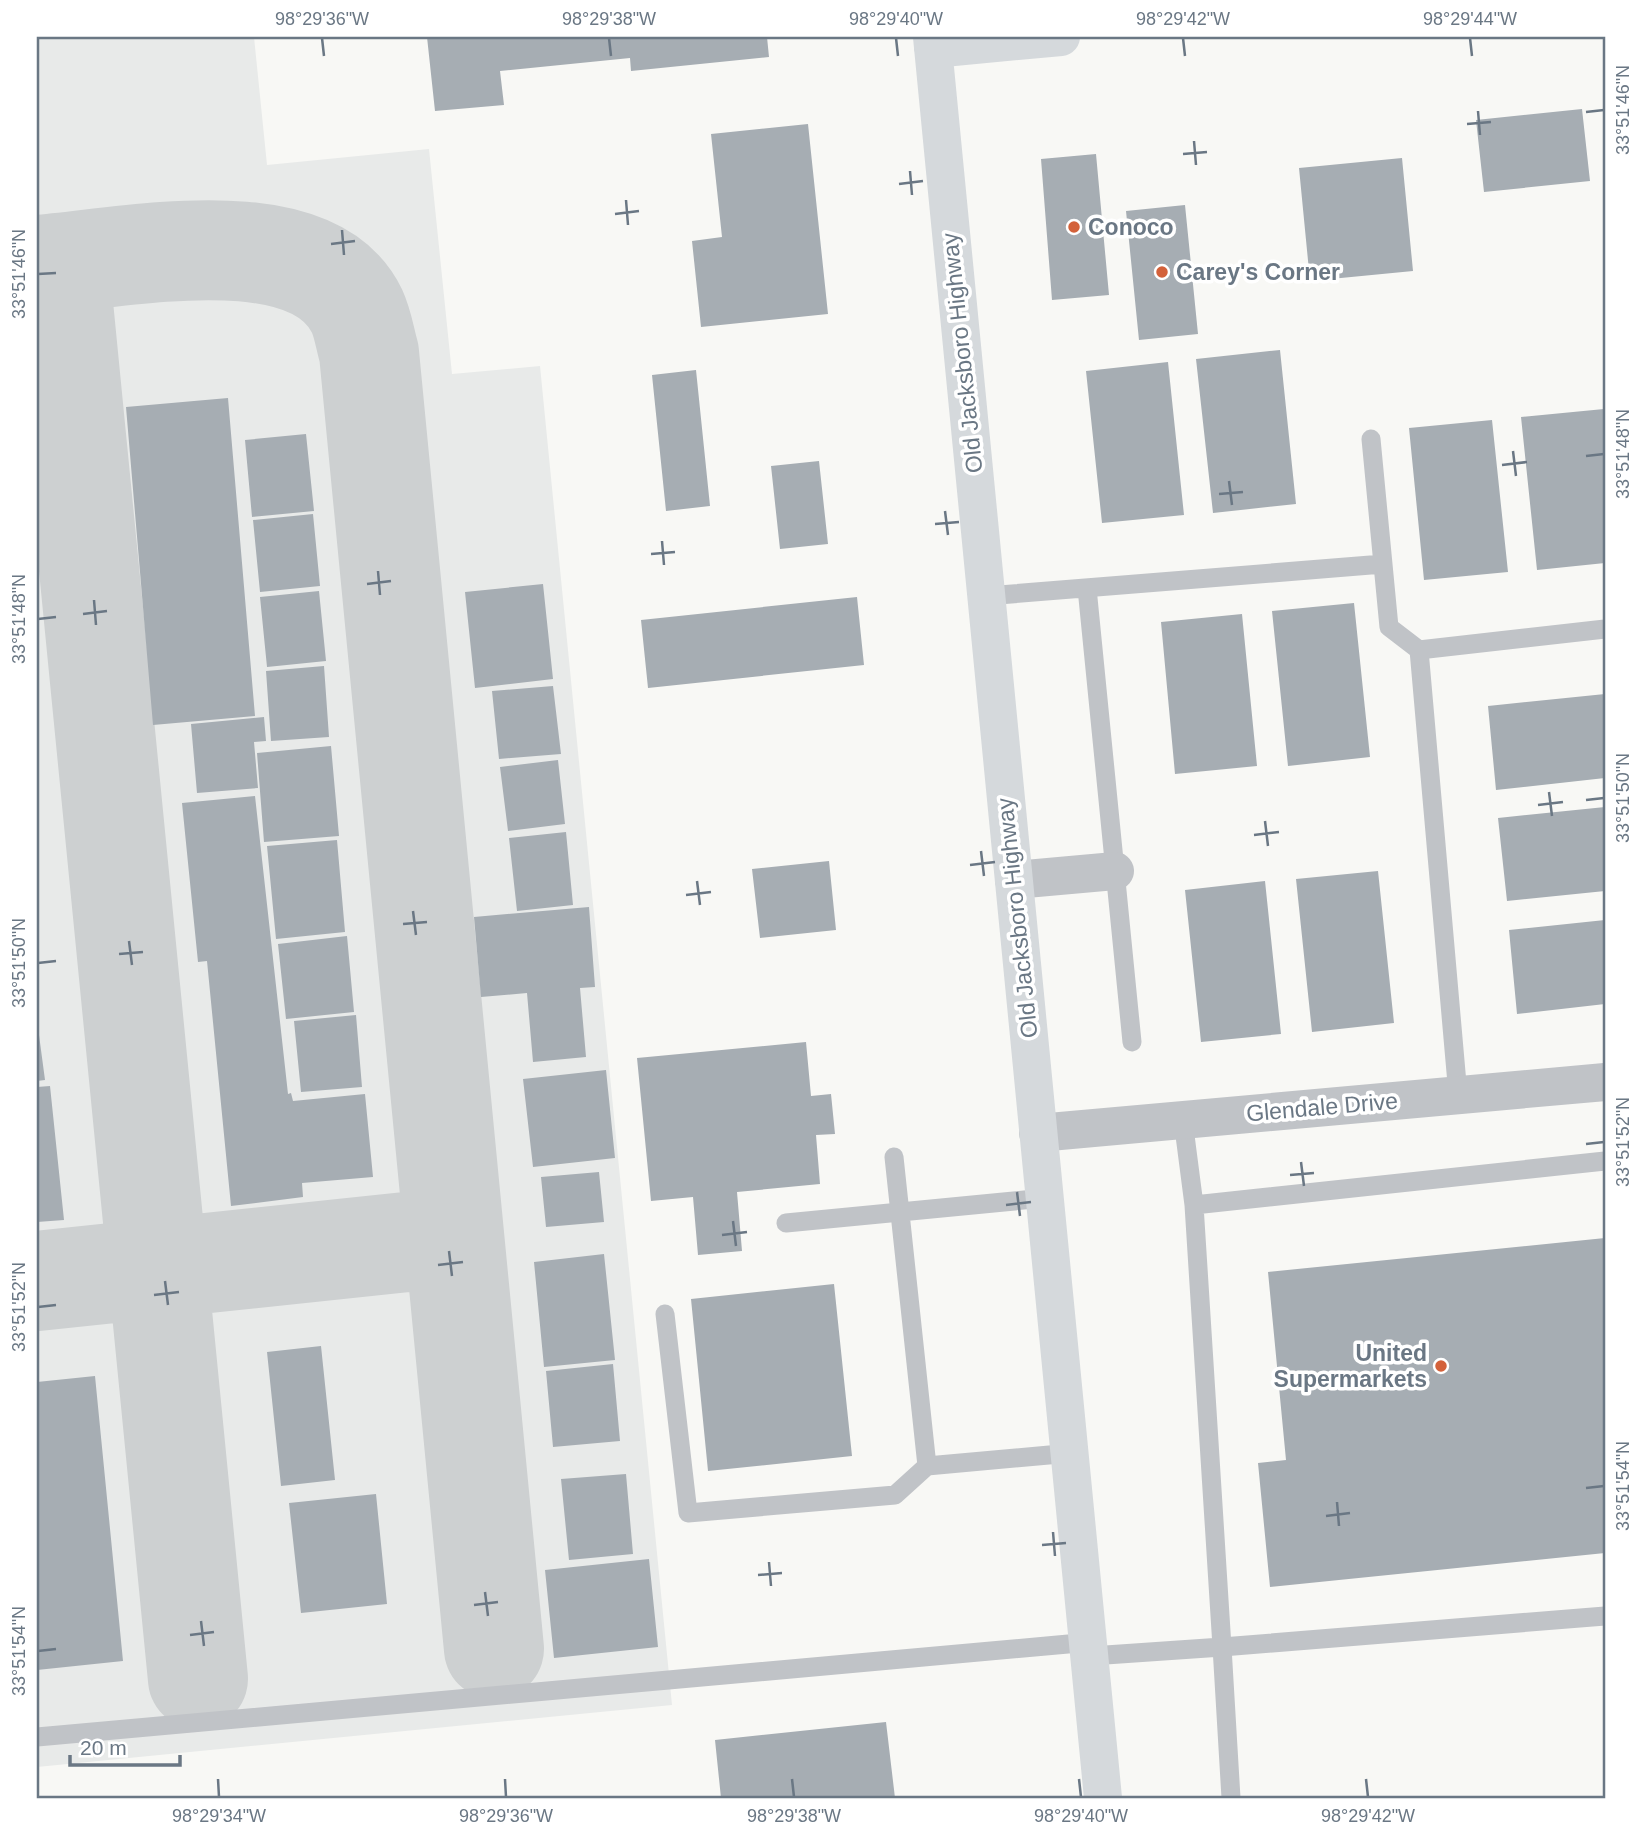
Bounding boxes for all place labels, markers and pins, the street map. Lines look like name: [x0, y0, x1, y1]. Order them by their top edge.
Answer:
place label: Conoco: [1088, 214, 1174, 240]
marker: Conoco: [1066, 219, 1082, 235]
place label: Carey's Corner: [1176, 259, 1340, 285]
marker: Carey's Corner: [1154, 264, 1170, 280]
place label: United Supermarkets: [1274, 1340, 1427, 1392]
marker: United Supermarkets: [1433, 1358, 1449, 1374]

